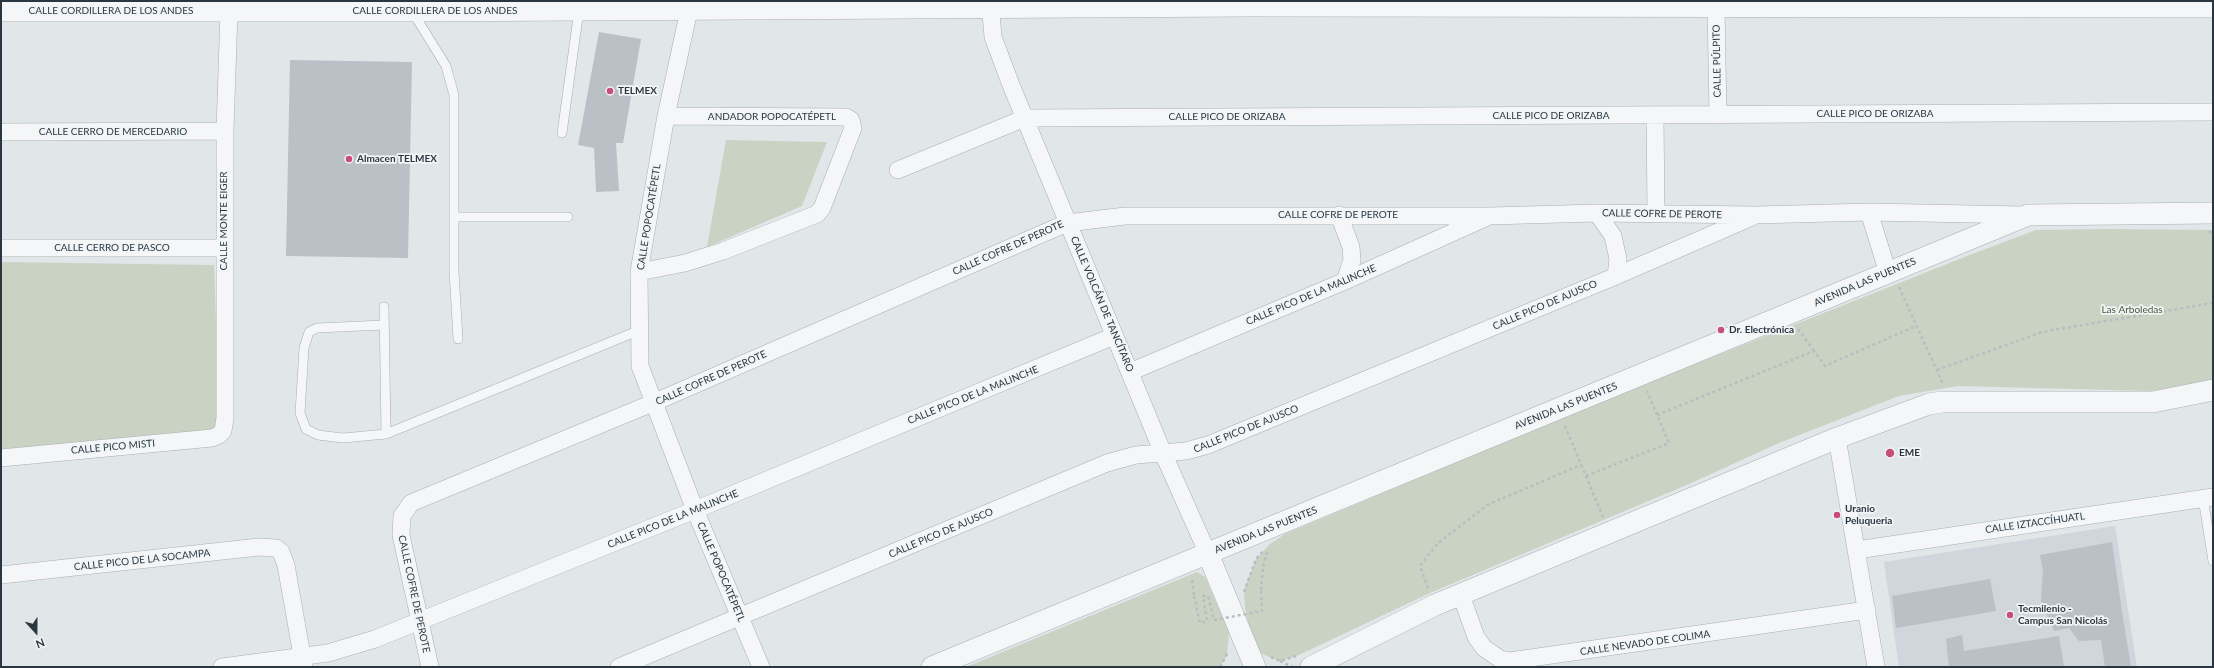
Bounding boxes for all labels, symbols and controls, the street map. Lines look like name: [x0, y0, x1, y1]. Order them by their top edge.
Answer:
street label: CALLE CORDILLERA DE LOS ANDES: [29, 5, 193, 17]
street label: CALLE CORDILLERA DE LOS ANDES: [353, 5, 517, 17]
street label: CALLE PÚLPITO: [1710, 24, 1724, 98]
place label: TELMEX: [618, 85, 657, 97]
marker: TELMEX: [605, 86, 615, 96]
street label: CALLE PICO DE ORIZABA: [1817, 108, 1933, 120]
street label: CALLE PICO DE ORIZABA: [1493, 110, 1609, 122]
street label: ANDADOR POPOCATÉPETL: [708, 111, 836, 123]
street label: CALLE PICO DE ORIZABA: [1169, 111, 1285, 123]
street label: CALLE CERRO DE MERCEDARIO: [39, 126, 187, 138]
place label: Almacen TELMEX: [357, 153, 437, 165]
marker: Almacen TELMEX: [344, 154, 354, 164]
street label: CALLE POPOCATÉPETL: [635, 163, 663, 271]
street label: CALLE MONTE EIGER: [218, 171, 230, 271]
street label: CALLE COFRE DE PEROTE: [1602, 207, 1722, 221]
street label: CALLE COFRE DE PEROTE: [1278, 209, 1398, 221]
street label: CALLE COFRE DE PEROTE: [951, 218, 1065, 278]
street label: CALLE VOLCÁN DE TANCÍTARO: [1068, 234, 1136, 374]
street label: CALLE CERRO DE PASCO: [54, 242, 170, 254]
street label: AVENIDA LAS PUENTES: [1812, 255, 1918, 309]
street label: CALLE PICO DE LA MALINCHE: [1244, 262, 1378, 328]
street label: CALLE PICO DE AJUSCO: [1491, 278, 1599, 332]
park label: Las Arboledas: [2101, 304, 2163, 316]
place label: Dr. Electrónica: [1729, 324, 1794, 336]
marker: Dr. Electrónica: [1716, 325, 1726, 335]
street label: CALLE COFRE DE PEROTE: [654, 348, 768, 408]
street label: CALLE PICO DE LA MALINCHE: [906, 363, 1040, 427]
street label: AVENIDA LAS PUENTES: [1513, 380, 1619, 432]
street label: CALLE PICO DE AJUSCO: [1192, 402, 1300, 456]
street label: CALLE PICO MISTI: [71, 437, 155, 457]
marker: EME: [1884, 447, 1896, 459]
place label: EME: [1899, 447, 1920, 459]
street label: CALLE PICO DE LA MALINCHE: [606, 487, 740, 551]
place label: Uranio Peluqueria: [1845, 503, 1892, 526]
street label: AVENIDA LAS PUENTES: [1213, 504, 1319, 556]
street label: CALLE PICO DE AJUSCO: [887, 506, 995, 560]
marker: Uranio Peluqueria: [1832, 510, 1842, 520]
street label: CALLE IZTACCÍHUATL: [1984, 510, 2086, 536]
street label: CALLE POPOCATÉPETL: [695, 520, 747, 624]
street label: CALLE COFRE DE PEROTE: [396, 534, 432, 654]
street label: CALLE PICO DE LA SOCAMPA: [73, 547, 211, 573]
place label: Tecmilenio - Campus San Nicolás: [2018, 603, 2107, 626]
marker: Tecmilenio - Campus San Nicolás: [2005, 610, 2015, 620]
north arrow: [16, 612, 56, 652]
street label: CALLE NEVADO DE COLIMA: [1579, 628, 1711, 658]
text: N: [34, 636, 47, 651]

